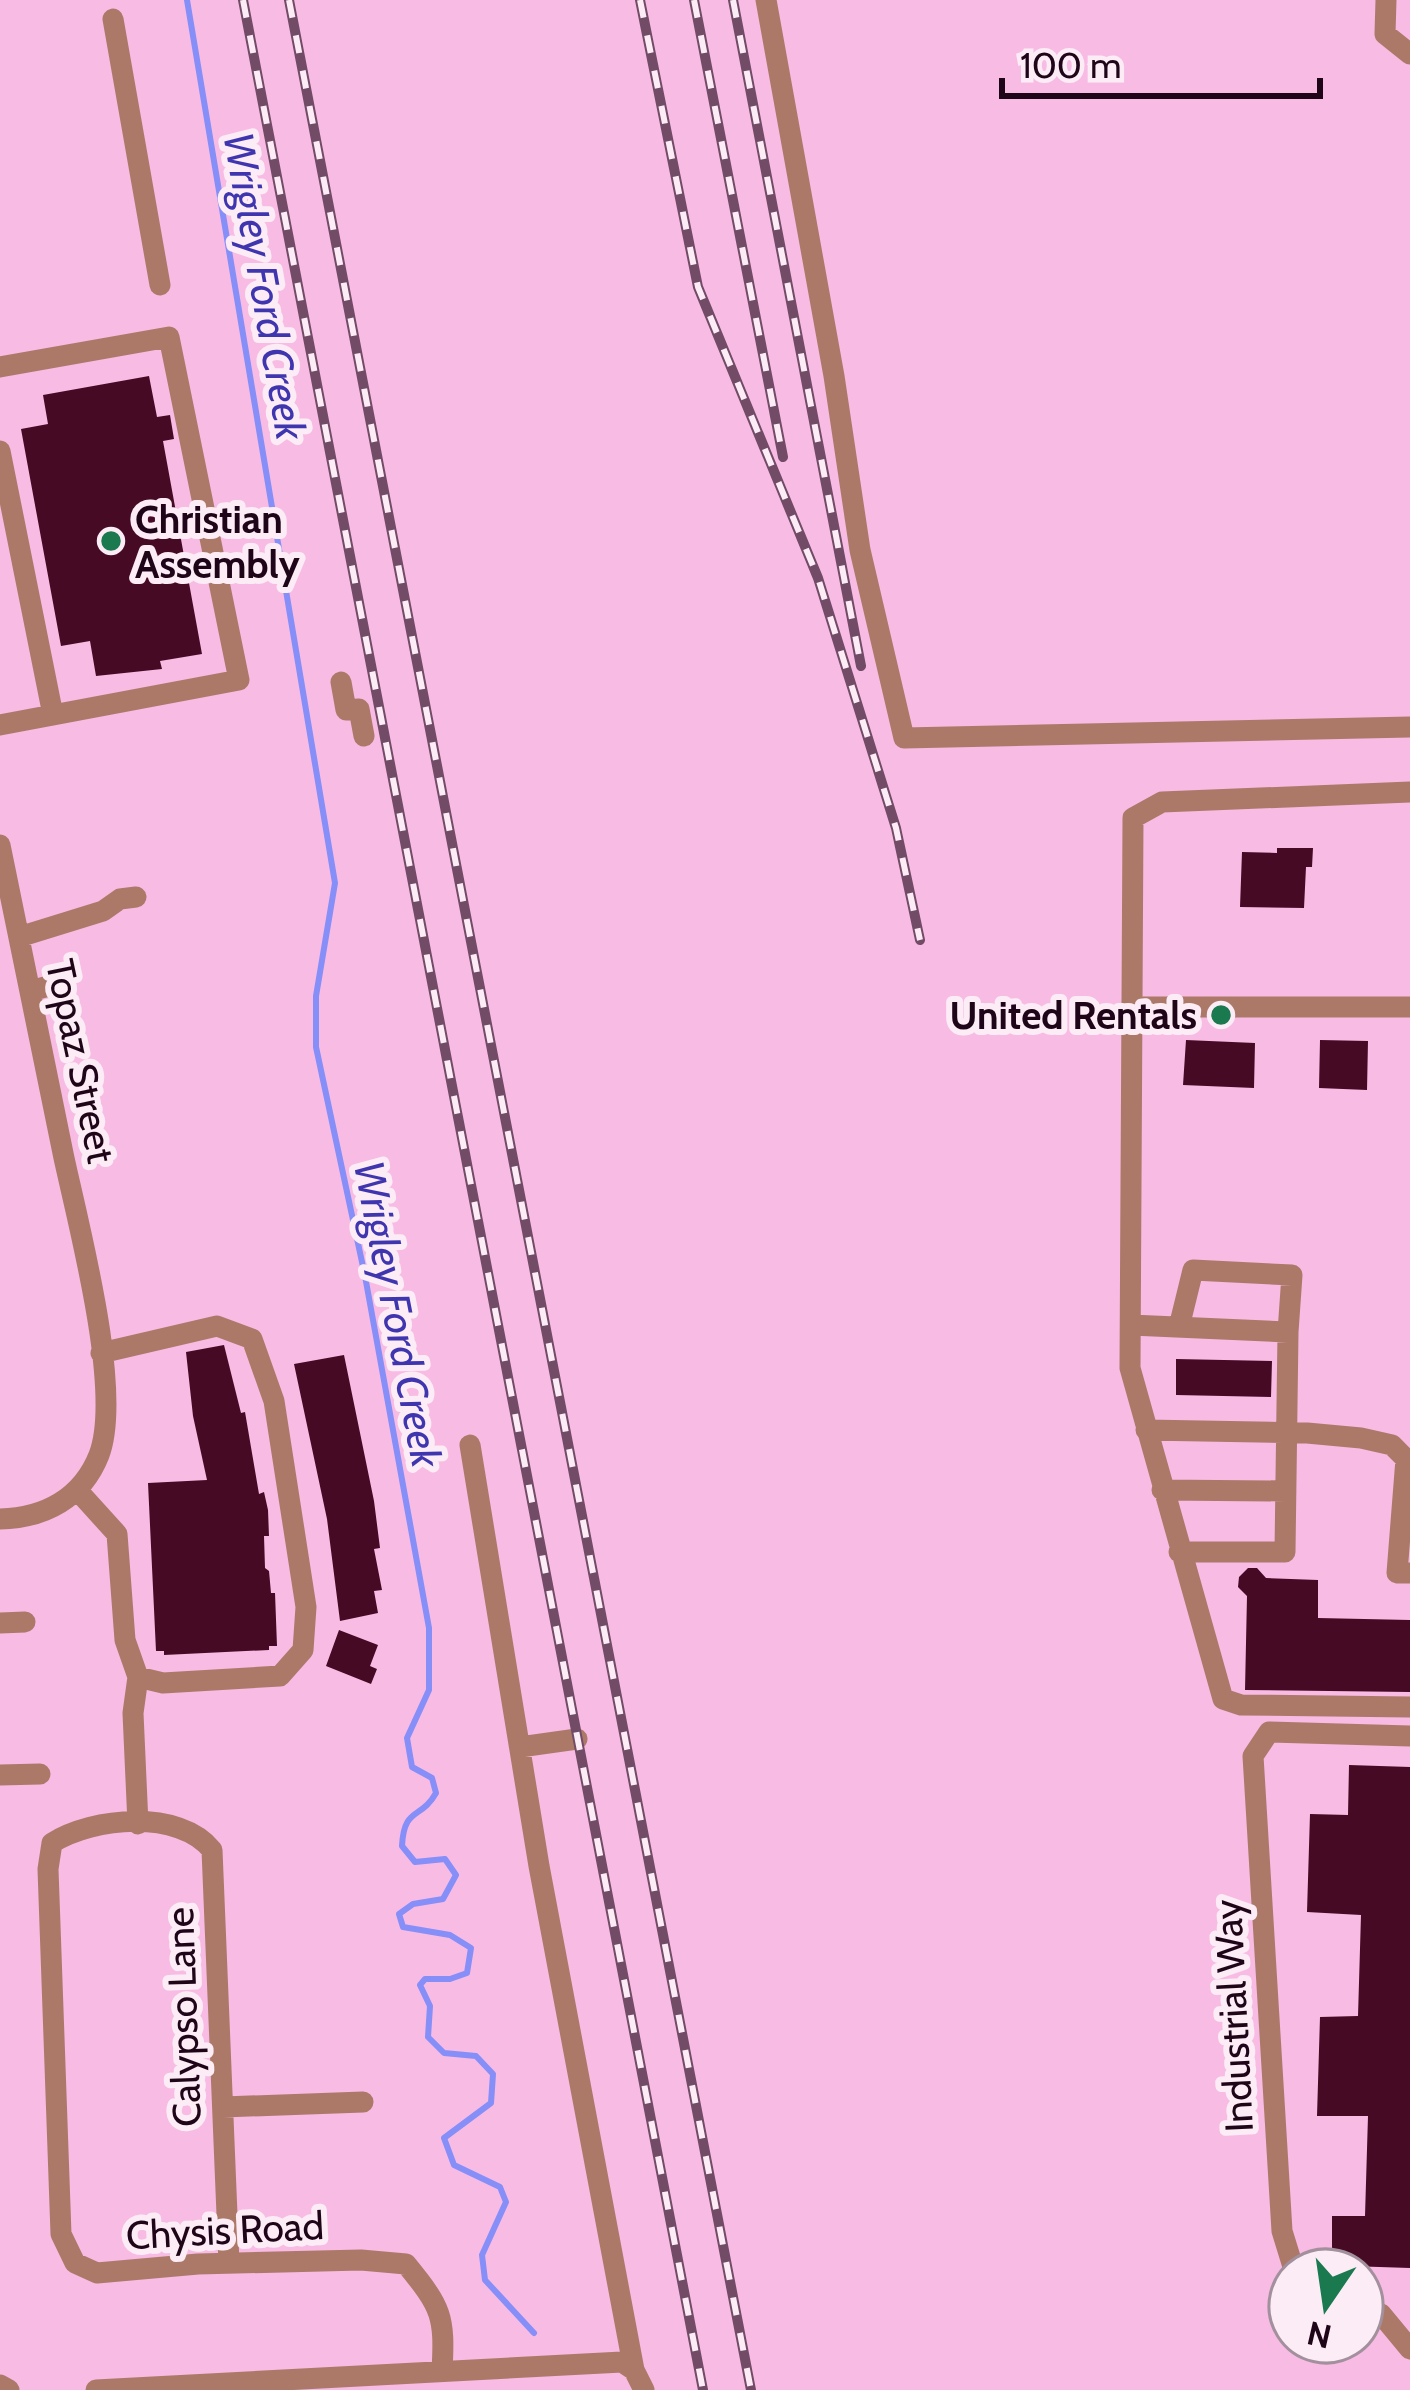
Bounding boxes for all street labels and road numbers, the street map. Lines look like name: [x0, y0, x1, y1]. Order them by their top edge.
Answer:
street label: Topaz Street: [36, 955, 126, 1167]
street label: Industrial Way: [1203, 1898, 1263, 2134]
street label: Calypso Lane: [155, 1906, 211, 2128]
street label: Chysis Road: [125, 2201, 325, 2259]

